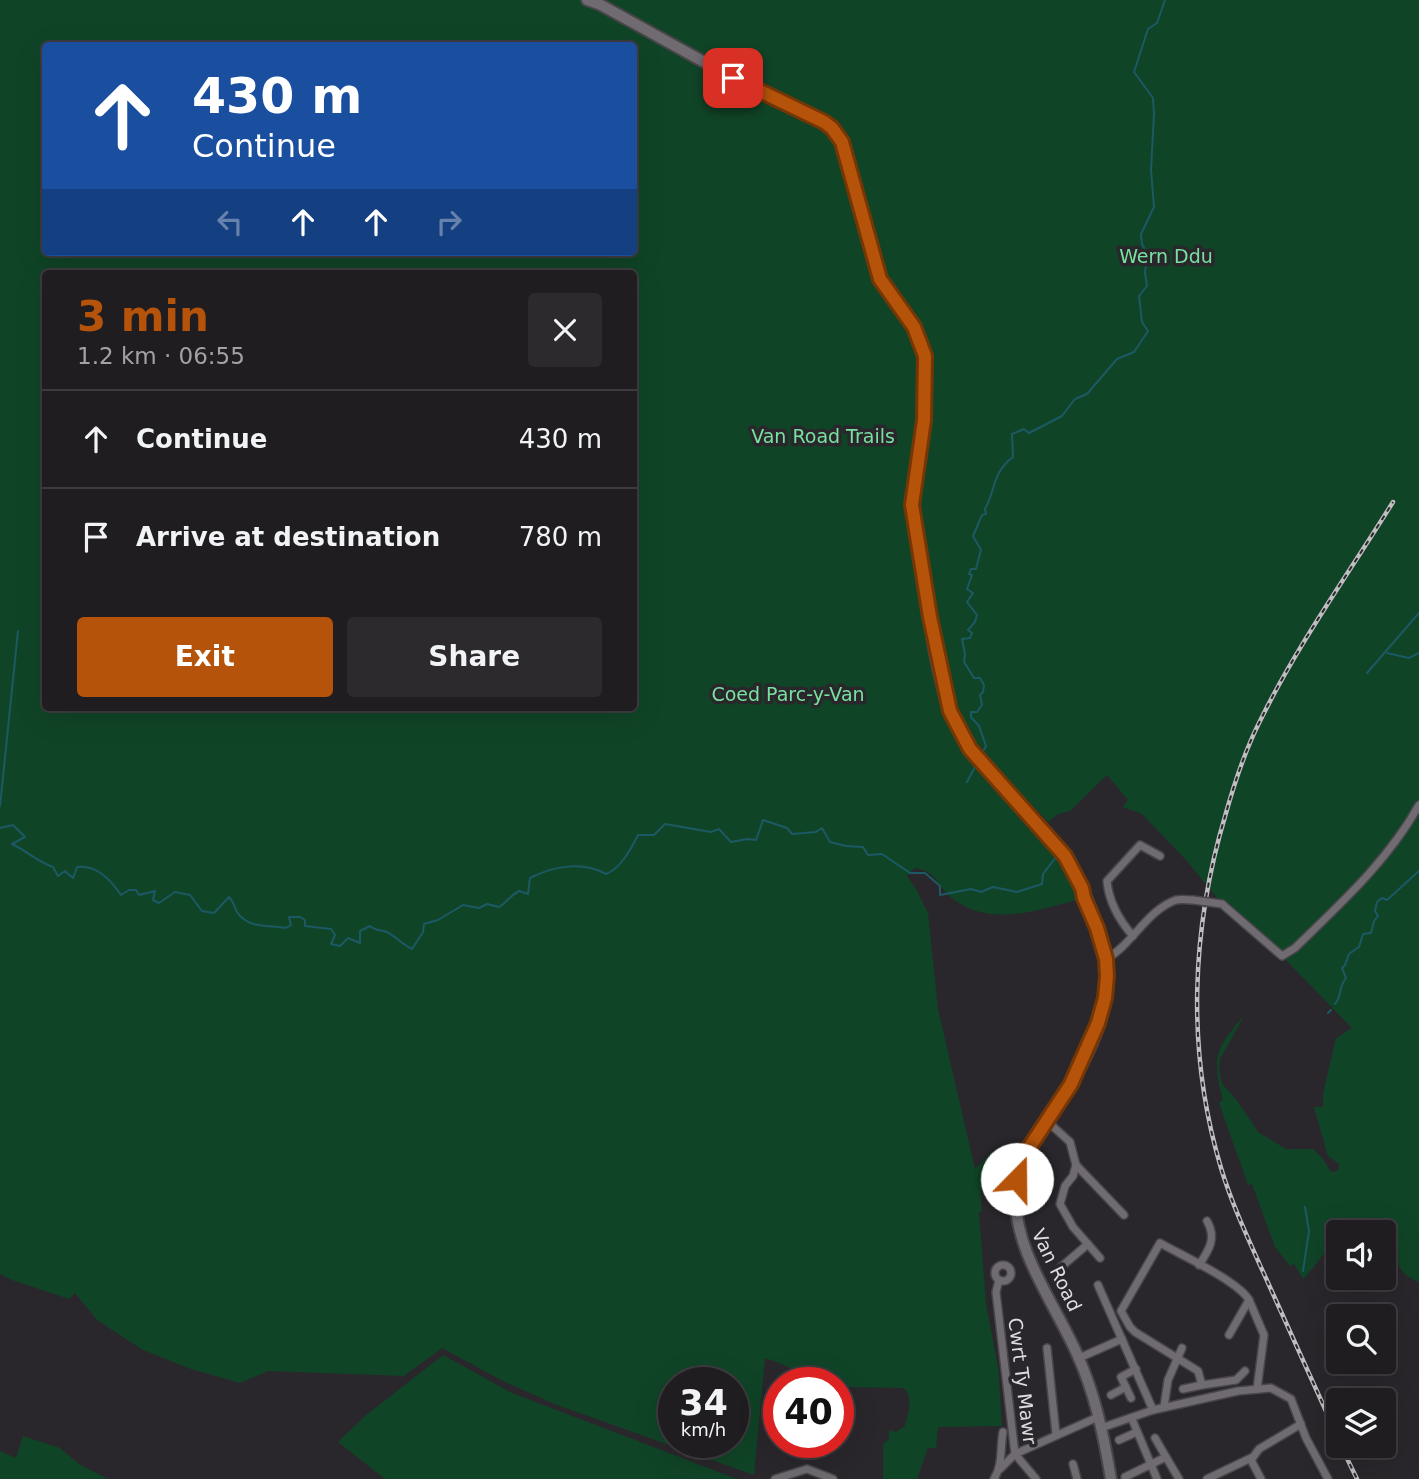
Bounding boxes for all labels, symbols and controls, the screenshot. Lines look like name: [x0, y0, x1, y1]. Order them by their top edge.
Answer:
pin: [703, 48, 763, 108]
icon: arrive: [714, 59, 752, 97]
text: 430 m: [192, 68, 362, 125]
icon: ahead: [77, 70, 168, 161]
text: Continue: [192, 127, 336, 165]
icon: left: [211, 203, 249, 241]
icon: ahead: [284, 203, 322, 241]
icon: ahead: [357, 203, 395, 241]
icon: right: [430, 203, 468, 241]
park label: Wern Ddu: [1119, 245, 1213, 267]
text: 3 min: [77, 292, 209, 341]
button: close: [528, 293, 602, 367]
text: 1.2 km · 06:55: [77, 343, 245, 369]
icon: ahead: [77, 420, 115, 458]
text: Continue: [136, 424, 267, 454]
text: 430 m: [519, 424, 602, 454]
park label: Van Road Trails: [751, 425, 895, 447]
icon: arrive: [77, 518, 115, 556]
text: Arrive at destination: [136, 522, 440, 552]
text: 780 m: [519, 522, 602, 552]
button: Exit: [77, 617, 333, 697]
button: Share: [347, 617, 602, 697]
park label: Coed Parc-y-Van: [711, 683, 865, 705]
position arrow: [980, 1142, 1054, 1216]
map controls: [1326, 1220, 1396, 1458]
button: sound: [1326, 1220, 1396, 1290]
street label: Van Road: [1028, 1225, 1086, 1315]
button: search: [1326, 1304, 1396, 1374]
street label: Cwrt Ty Mawr: [1004, 1316, 1042, 1446]
speed limit sign: 40: [763, 1367, 854, 1458]
text: 34: [679, 1383, 728, 1423]
button: layers: [1326, 1388, 1396, 1458]
text: km/h: [681, 1419, 726, 1440]

